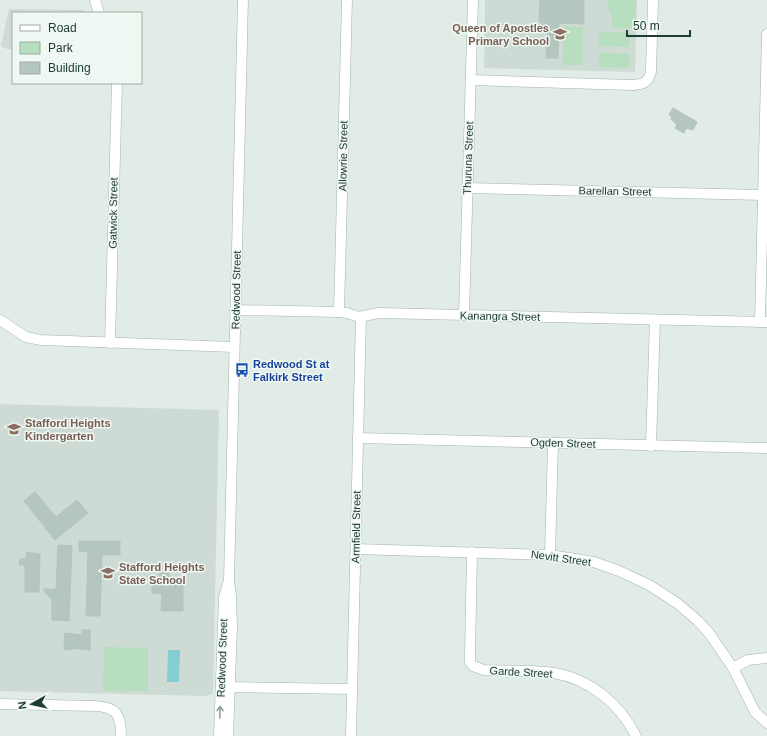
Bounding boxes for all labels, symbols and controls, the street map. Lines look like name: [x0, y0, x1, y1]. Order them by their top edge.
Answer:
legend: [12, 12, 142, 84]
scale bar: [627, 12, 690, 38]
text: 50 m: [633, 19, 660, 33]
text: Road: [48, 21, 77, 35]
place label: Queen of Apostles Primary School: [452, 22, 549, 47]
school or university icon: Queen of Apostles Primary School: [552, 26, 568, 42]
text: Park: [48, 41, 74, 55]
text: Building: [48, 61, 91, 75]
street label: Allowrie Street: [336, 120, 350, 192]
street label: Thuruna Street: [461, 121, 475, 195]
street label: Gatwick Street: [106, 177, 120, 249]
street label: Barellan Street: [579, 184, 651, 198]
street label: Redwood Street: [229, 250, 243, 330]
street label: Kanangra Street: [460, 309, 540, 323]
place label: Redwood St at Falkirk Street: [253, 358, 330, 383]
bus stop icon: Redwood St at Falkirk Street: [234, 362, 250, 378]
place label: Stafford Heights Kindergarten: [25, 417, 111, 442]
school or university icon: Stafford Heights Kindergarten: [6, 421, 22, 437]
street label: Ogden Street: [530, 436, 596, 450]
street label: Armfield Street: [349, 491, 363, 563]
street label: Nevitt Street: [530, 548, 592, 568]
place label: Stafford Heights State School: [119, 561, 205, 586]
school or university icon: Stafford Heights State School: [100, 565, 116, 581]
street label: Redwood Street: [215, 618, 229, 698]
street label: Garde Street: [489, 664, 553, 680]
north arrow: [12, 684, 52, 724]
text: N: [16, 701, 29, 710]
one-way arrow: [216, 706, 224, 719]

